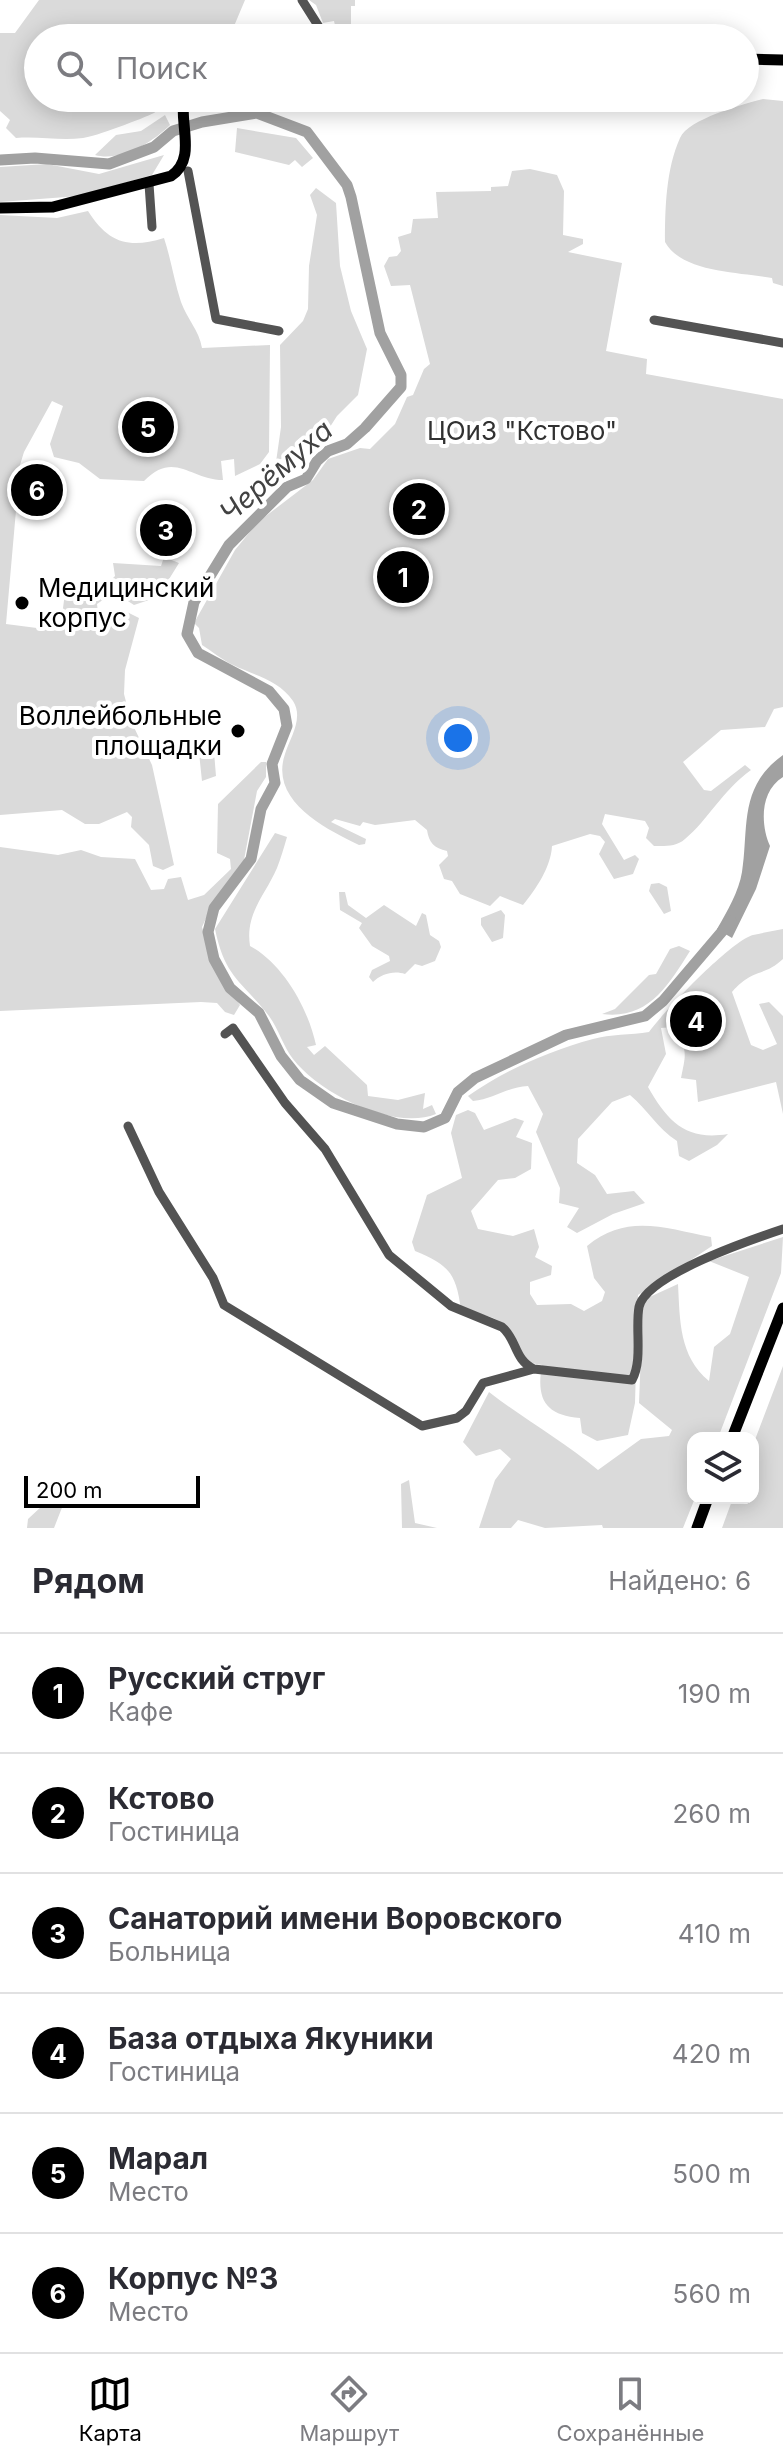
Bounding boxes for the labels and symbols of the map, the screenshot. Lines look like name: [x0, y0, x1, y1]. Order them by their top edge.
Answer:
pin: 5: [122, 397, 174, 457]
water label: Черёмуха: [213, 413, 339, 529]
park label: ЦОиЗ "Кстово": [427, 415, 617, 446]
pin: 6: [11, 460, 63, 520]
pin: 2: [393, 479, 445, 539]
pin: 3: [140, 500, 192, 560]
pin: 1: [377, 547, 429, 607]
place label: Медицинский корпус: [38, 572, 214, 633]
marker: Медицинский корпус: [13, 594, 31, 612]
place label: Воллейбольные площадки: [19, 700, 222, 761]
your location: [438, 718, 478, 758]
marker: Воллейбольные площадки: [229, 722, 247, 740]
pin: 4: [670, 991, 722, 1051]
scale bar: [24, 1472, 200, 1508]

